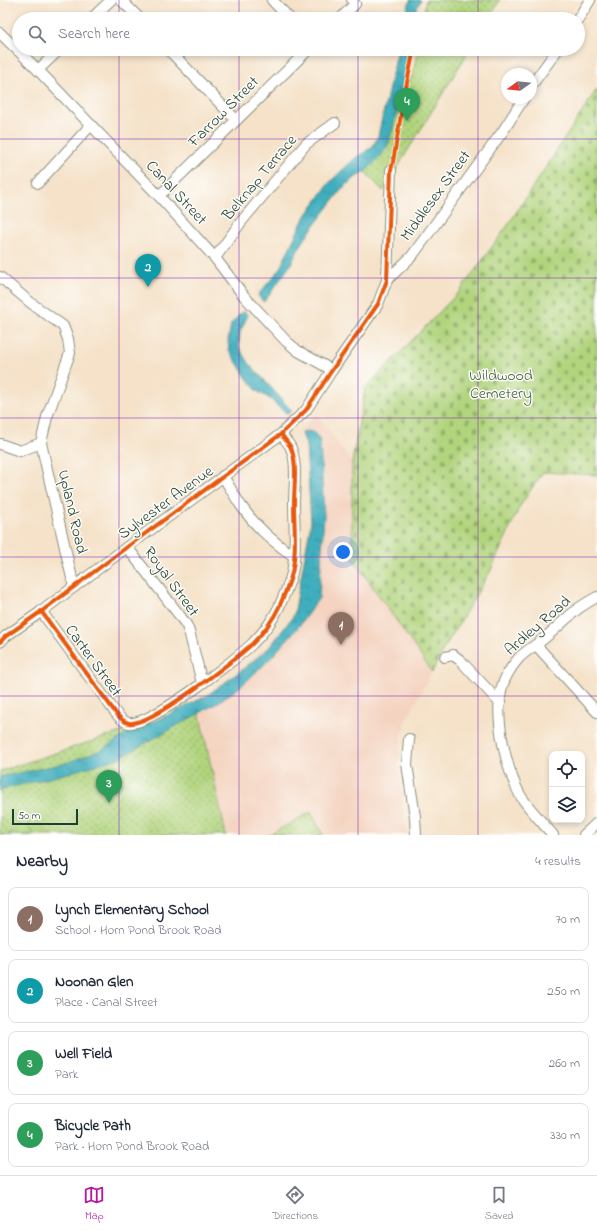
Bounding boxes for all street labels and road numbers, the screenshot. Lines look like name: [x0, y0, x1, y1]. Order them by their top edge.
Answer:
street label: Farrow Street: [182, 71, 265, 154]
street label: Belknap Terrace: [216, 129, 304, 227]
street label: Middlesex Street: [395, 145, 478, 246]
street label: Canal Street: [140, 155, 213, 231]
street label: Sylvester Avenue: [113, 460, 220, 546]
street label: Upland Road: [51, 468, 93, 556]
street label: Royal Street: [137, 542, 205, 623]
street label: Ardley Road: [499, 590, 577, 662]
street label: Carter Street: [59, 620, 128, 703]

